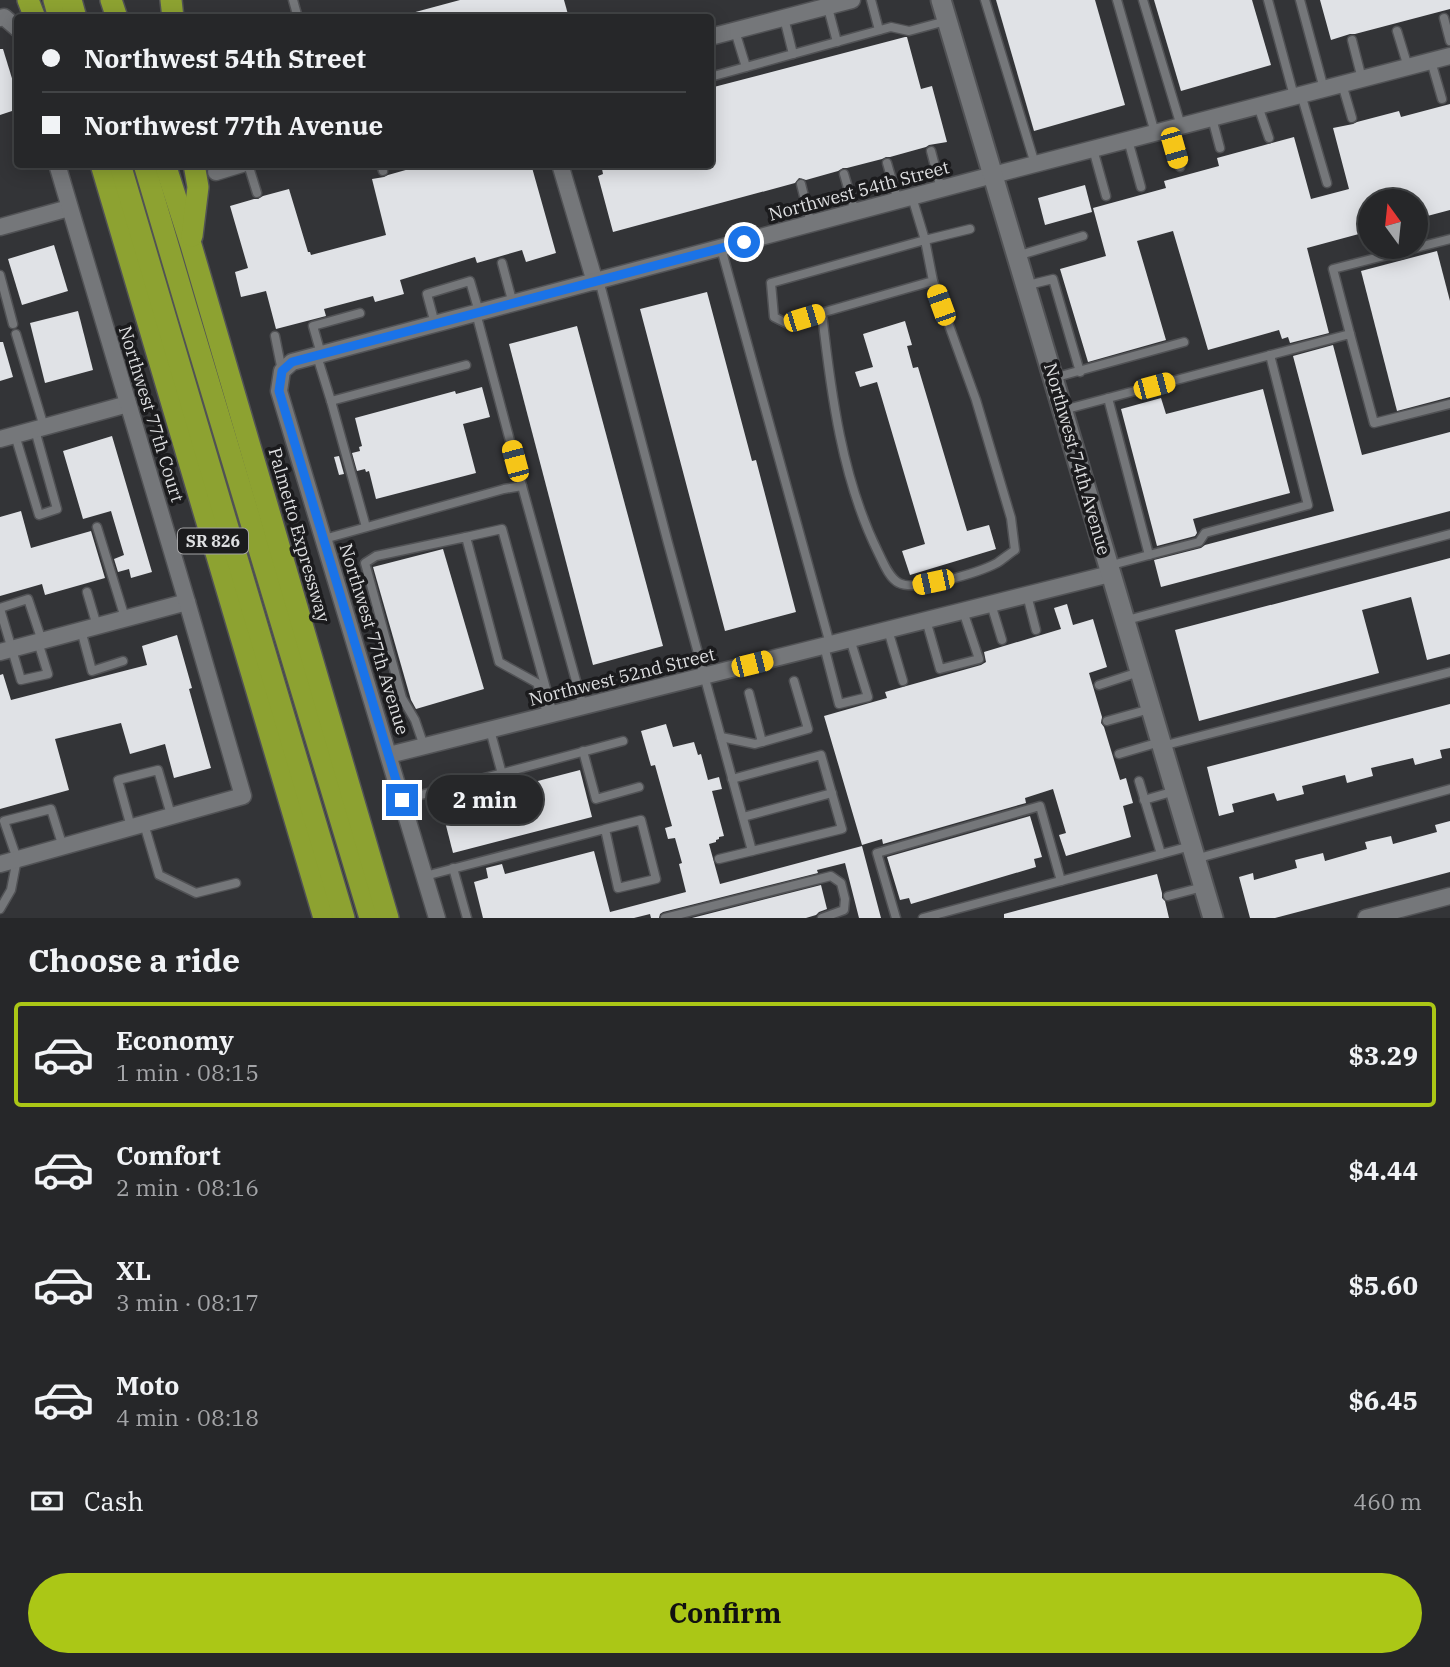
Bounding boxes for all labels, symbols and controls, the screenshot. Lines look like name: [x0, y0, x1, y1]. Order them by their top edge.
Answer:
text: Northwest 54th Street: [84, 41, 366, 75]
text: Northwest 77th Avenue: [84, 108, 383, 142]
car: [1159, 125, 1190, 171]
street label: Northwest 54th Street: [766, 155, 952, 226]
north arrow: [1358, 189, 1428, 259]
map controls: [1358, 189, 1428, 259]
route start: [728, 226, 760, 258]
car: [924, 282, 959, 328]
car: [781, 302, 828, 334]
street label: Northwest 77th Court: [114, 323, 189, 505]
street label: Northwest 74th Avenue: [1039, 360, 1116, 558]
car: [1131, 370, 1178, 402]
car: [500, 438, 531, 484]
street label: Palmetto Expressway: [264, 445, 336, 625]
road number: SR 826: [178, 528, 248, 554]
street label: Northwest 77th Avenue: [334, 540, 415, 737]
car: [911, 567, 956, 597]
street label: Northwest 52nd Street: [526, 642, 717, 711]
car: [730, 649, 775, 679]
callout: 2 min: [426, 776, 542, 824]
route end: [386, 784, 418, 816]
text: 2 min: [453, 784, 517, 814]
text: Choose a ride: [28, 939, 240, 981]
icon: car: [32, 1023, 95, 1086]
text: Economy: [116, 1023, 234, 1057]
text: $3.29: [1348, 1038, 1418, 1072]
text: 1 min · 08:15: [116, 1057, 259, 1087]
icon: car: [32, 1138, 95, 1201]
text: Comfort: [116, 1138, 221, 1172]
text: $4.44: [1348, 1153, 1418, 1187]
text: 2 min · 08:16: [116, 1172, 259, 1202]
icon: car: [32, 1253, 95, 1316]
text: XL: [116, 1253, 151, 1287]
text: $5.60: [1348, 1268, 1418, 1302]
text: 3 min · 08:17: [116, 1287, 259, 1317]
icon: car: [32, 1368, 95, 1431]
text: Moto: [116, 1368, 179, 1402]
text: $6.45: [1348, 1383, 1418, 1417]
text: 4 min · 08:18: [116, 1402, 259, 1432]
icon: cash: [28, 1482, 66, 1520]
text: Cash: [84, 1484, 144, 1518]
text: 460 m: [1353, 1486, 1422, 1516]
button: Confirm: [28, 1573, 1422, 1653]

